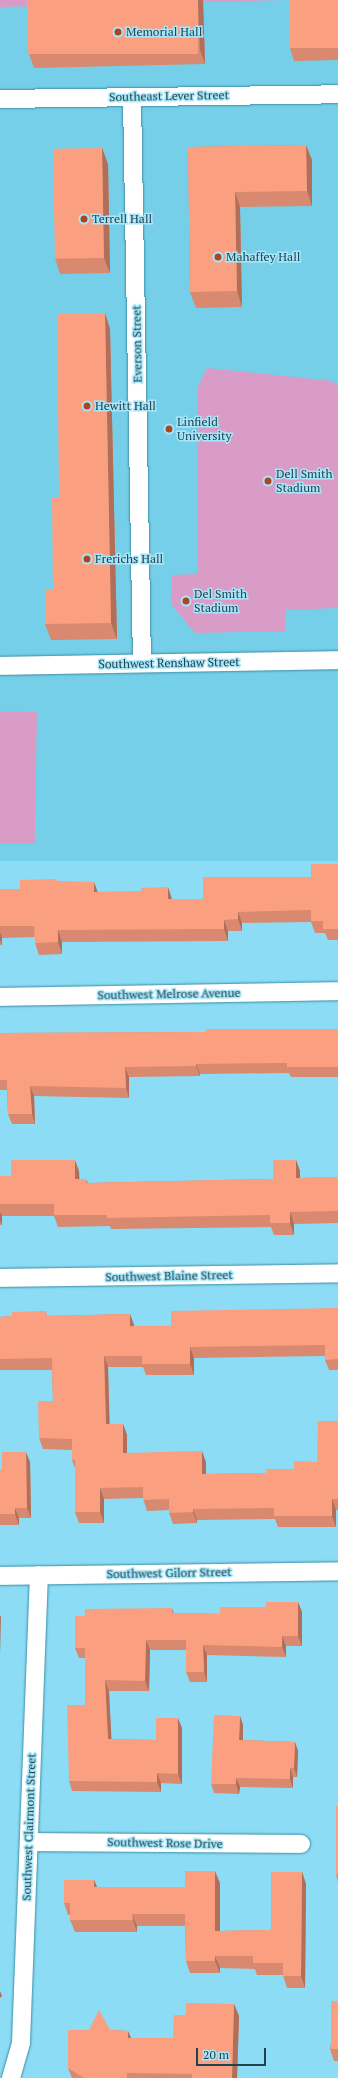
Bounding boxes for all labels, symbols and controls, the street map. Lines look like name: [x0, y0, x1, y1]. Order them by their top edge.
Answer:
place label: Memorial Hall: [126, 25, 202, 39]
marker: Memorial Hall: [113, 27, 123, 37]
street label: Southeast Lever Street: [109, 88, 229, 104]
place label: Terrell Hall: [92, 212, 152, 226]
marker: Terrell Hall: [79, 214, 89, 224]
place label: Mahaffey Hall: [226, 250, 300, 264]
marker: Mahaffey Hall: [213, 252, 223, 262]
street label: Everson Street: [129, 305, 145, 383]
place label: Hewitt Hall: [95, 399, 156, 413]
marker: Hewitt Hall: [82, 401, 92, 411]
place label: Linfield University: [177, 415, 232, 443]
marker: Linfield University: [164, 424, 174, 434]
place label: Dell Smith Stadium: [276, 467, 333, 495]
marker: Dell Smith Stadium: [263, 476, 273, 486]
place label: Frerichs Hall: [95, 552, 163, 566]
marker: Frerichs Hall: [82, 554, 92, 564]
place label: Del Smith Stadium: [194, 587, 247, 615]
marker: Del Smith Stadium: [181, 596, 191, 606]
street label: Southwest Renshaw Street: [98, 655, 240, 671]
street label: Southwest Melrose Avenue: [97, 986, 241, 1002]
street label: Southwest Blaine Street: [105, 1268, 233, 1284]
street label: Southwest Gilorr Street: [106, 1565, 232, 1581]
street label: Southwest Clairmont Street: [19, 1753, 39, 1901]
street label: Southwest Rose Drive: [107, 1835, 223, 1851]
scale bar: [198, 2040, 268, 2066]
text: 20 m: [203, 2047, 229, 2062]

